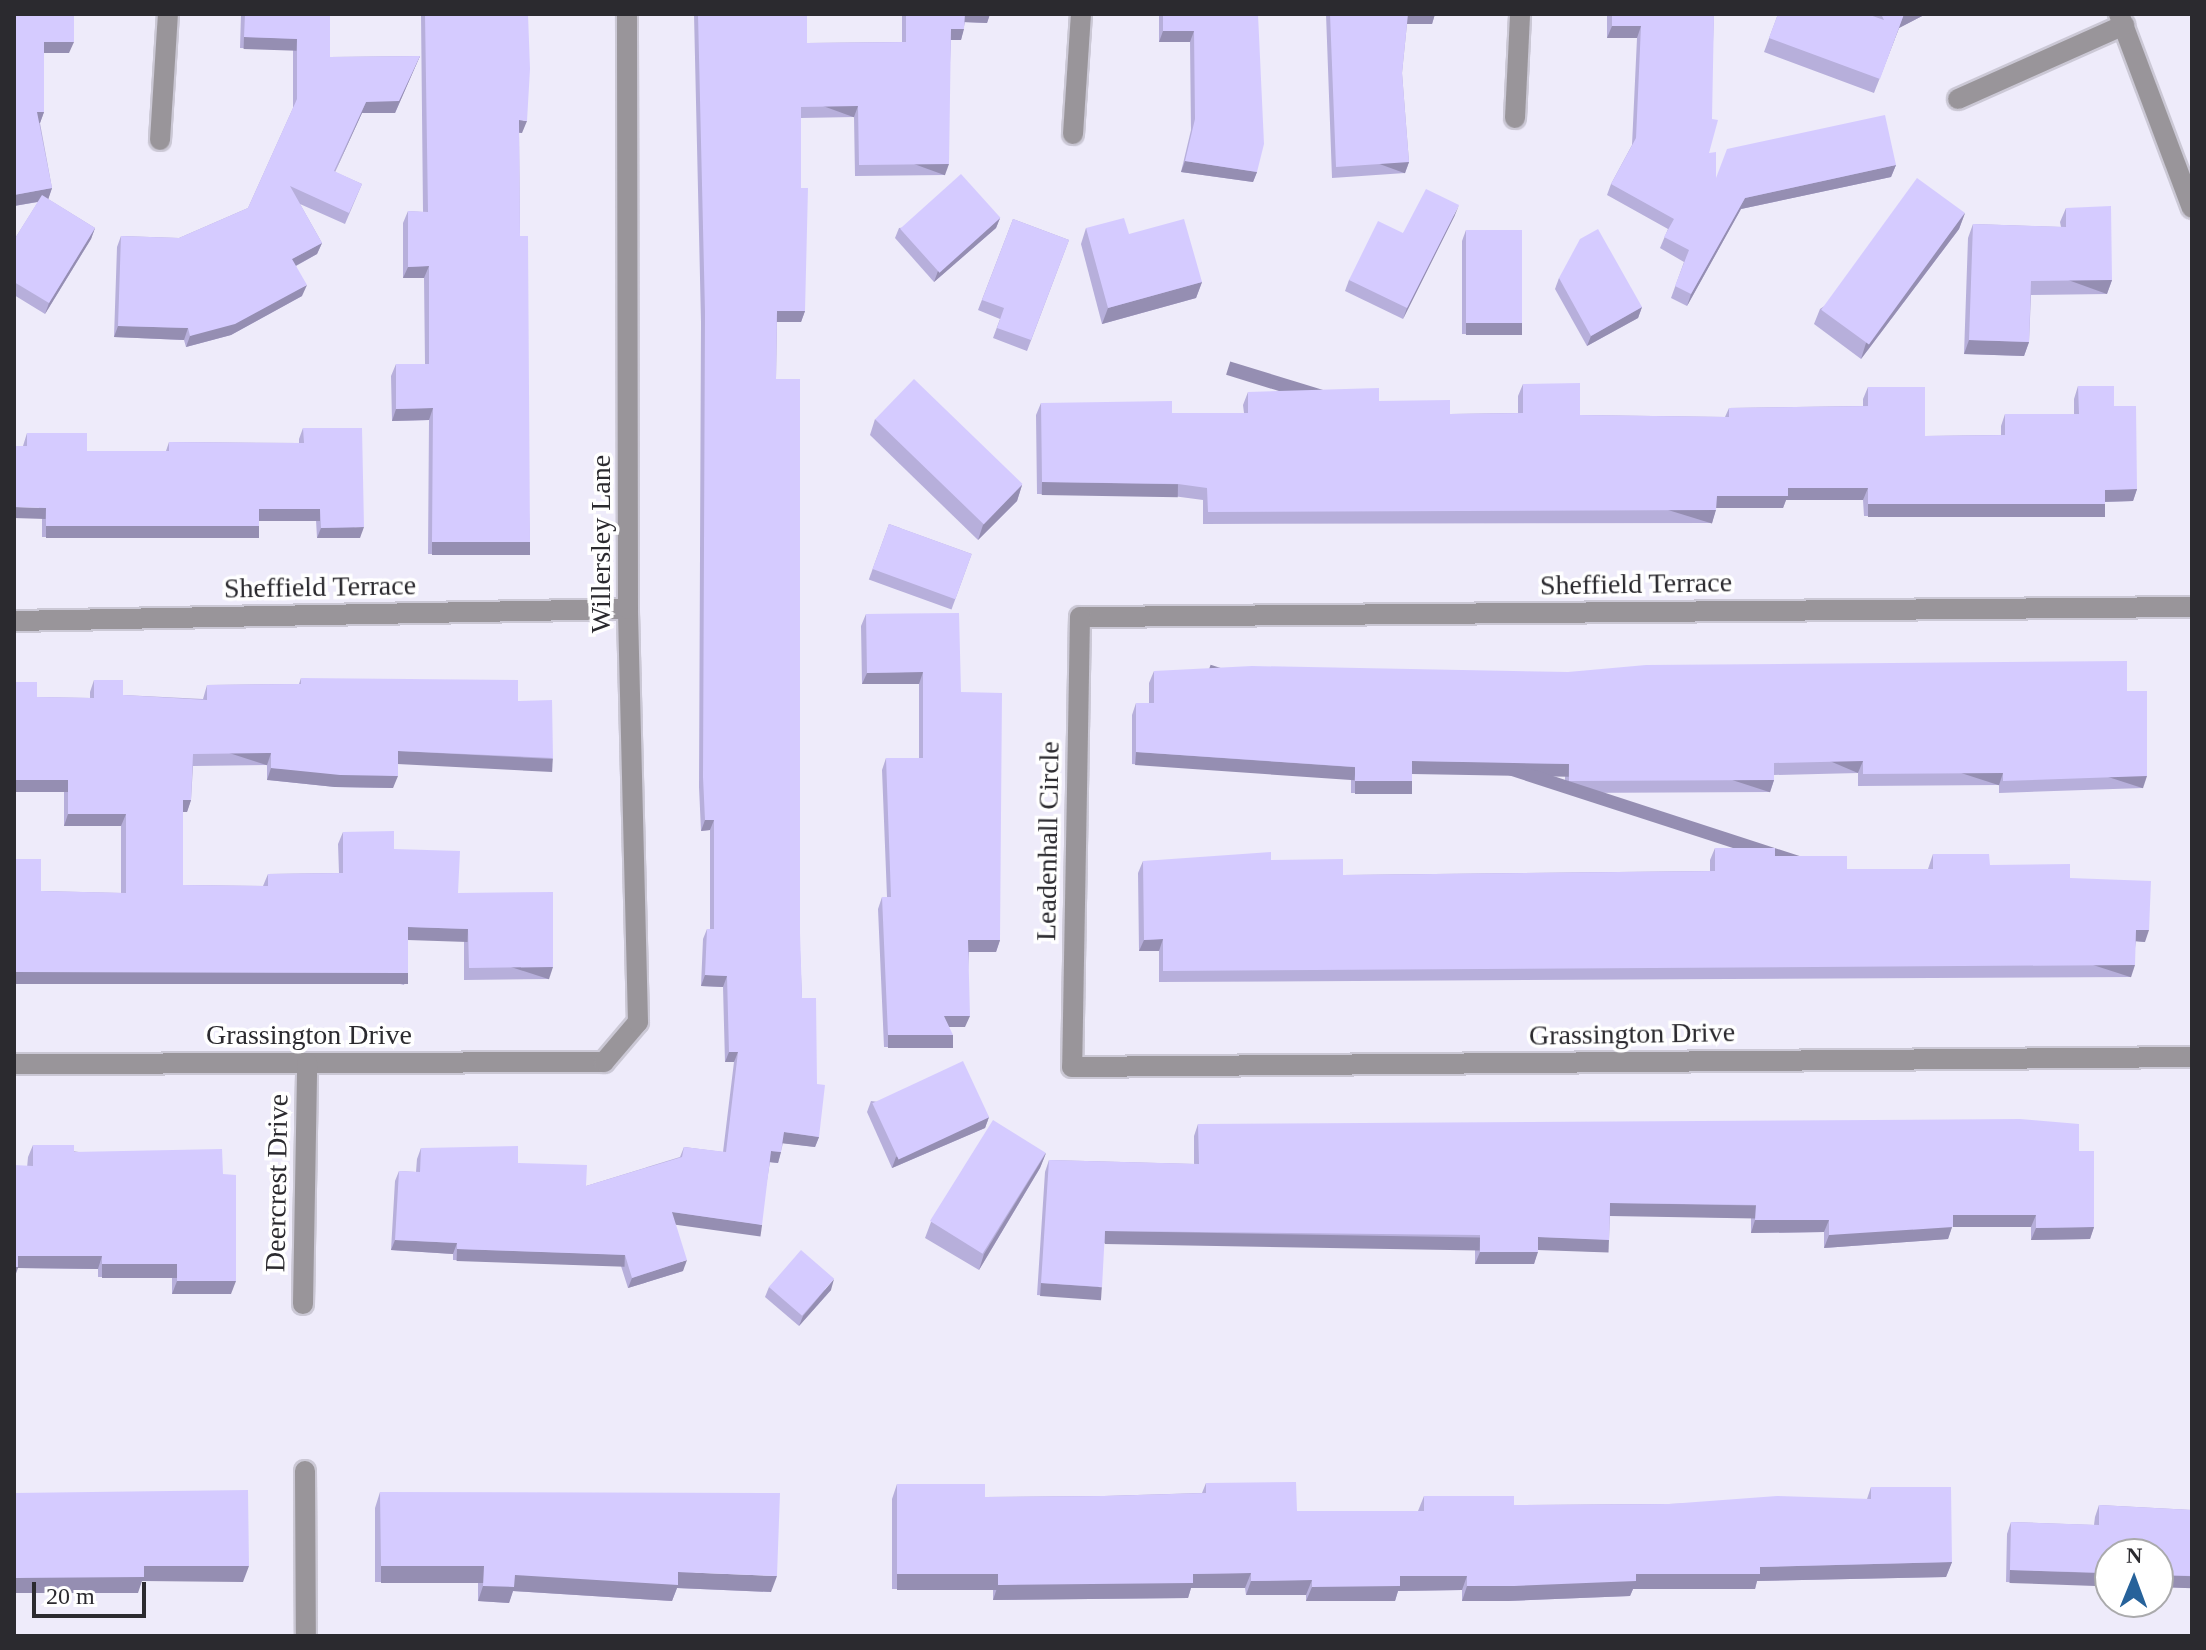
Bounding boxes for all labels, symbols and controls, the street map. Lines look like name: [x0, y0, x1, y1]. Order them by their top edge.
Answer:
street label: Willersley Lane: [584, 455, 618, 633]
street label: Sheffield Terrace: [1539, 566, 1733, 602]
street label: Sheffield Terrace: [223, 569, 417, 605]
street label: Leadenhall Circle: [1029, 741, 1067, 941]
street label: Grassington Drive: [1529, 1015, 1735, 1053]
street label: Grassington Drive: [206, 1018, 412, 1052]
street label: Deercrest Drive: [259, 1094, 295, 1272]
north arrow: [2094, 1538, 2174, 1618]
text: N: [2126, 1543, 2143, 1568]
scale bar: [36, 1566, 150, 1616]
text: 20 m: [46, 1583, 95, 1609]

